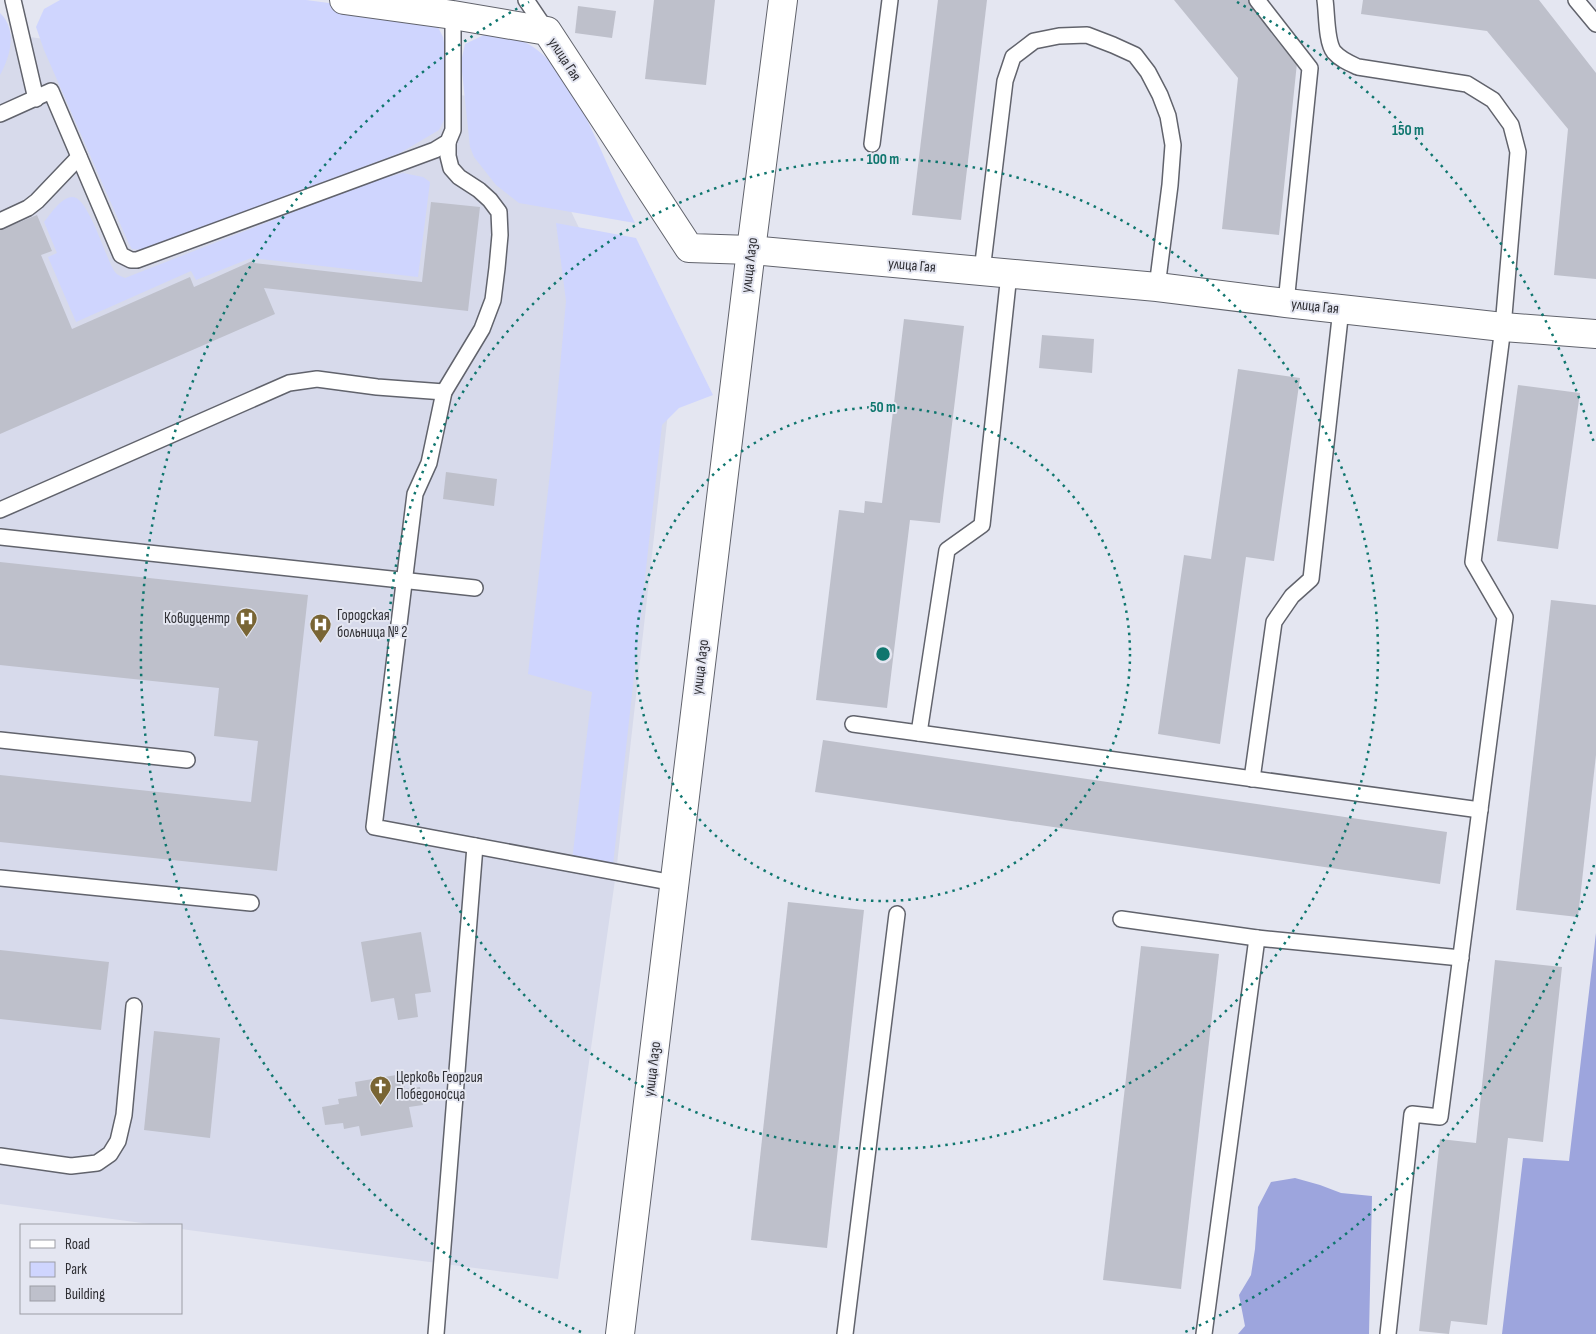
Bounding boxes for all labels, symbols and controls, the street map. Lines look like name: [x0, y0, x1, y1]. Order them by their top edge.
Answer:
street label: улица Гая: [544, 34, 586, 85]
text: 150 m: [1392, 121, 1424, 140]
text: 100 m: [867, 150, 899, 169]
street label: улица Лазо: [737, 236, 762, 294]
street label: улица Гая: [887, 254, 937, 277]
street label: улица Гая: [1290, 295, 1340, 318]
text: 50 m: [870, 398, 896, 417]
hospital icon: Ковидцентр: [234, 606, 258, 637]
place label: Городская больница № 2: [337, 606, 407, 642]
place label: Ковидцентр: [164, 609, 230, 628]
hospital icon: Городская больница № 2: [309, 612, 333, 643]
street label: улица Лазо: [688, 638, 713, 696]
centre of rings: [874, 645, 892, 663]
street label: улица Лазо: [640, 1040, 665, 1098]
place label: Церковь Георгия Победоносца: [396, 1068, 483, 1104]
church icon: Церковь Георгия Победоносца: [368, 1074, 392, 1105]
legend: [20, 1224, 182, 1314]
text: Road: [65, 1235, 90, 1254]
text: Park: [65, 1260, 87, 1279]
text: Building: [65, 1285, 105, 1304]

